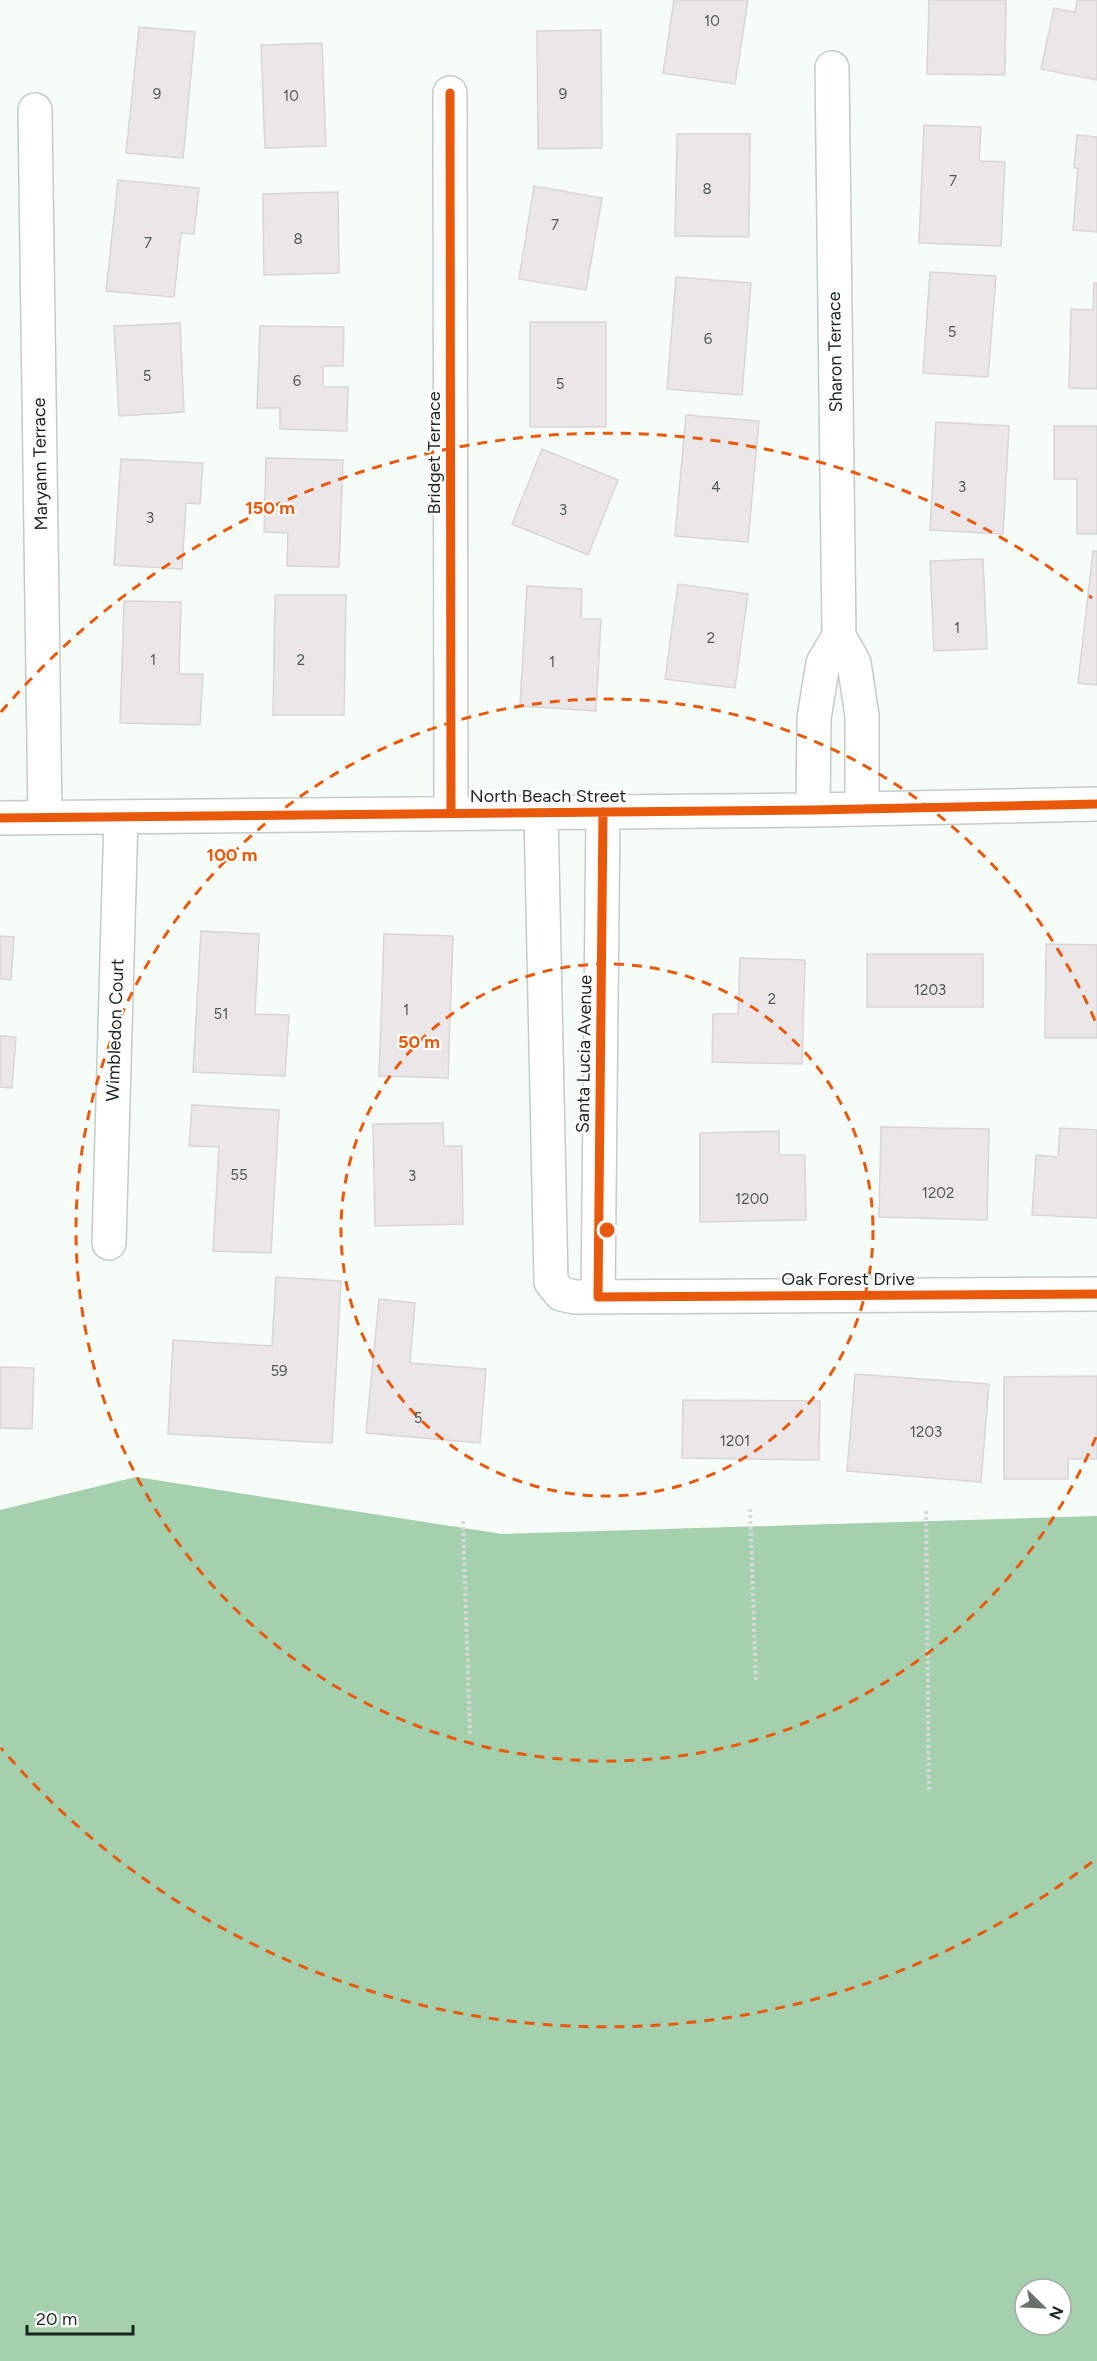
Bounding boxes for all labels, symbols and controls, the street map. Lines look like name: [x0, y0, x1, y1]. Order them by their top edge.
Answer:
house number: 10: [704, 12, 720, 30]
house number: 9: [153, 85, 161, 103]
house number: 9: [559, 85, 567, 103]
house number: 10: [283, 87, 299, 105]
house number: 7: [949, 172, 957, 190]
house number: 8: [702, 180, 712, 198]
house number: 7: [551, 216, 559, 234]
house number: 8: [293, 230, 303, 248]
house number: 7: [144, 234, 152, 252]
street label: Sharon Terrace: [823, 291, 847, 413]
house number: 5: [948, 323, 956, 341]
house number: 6: [704, 330, 713, 348]
house number: 5: [143, 367, 151, 385]
house number: 6: [293, 372, 302, 390]
house number: 5: [556, 375, 564, 393]
street label: Bridget Terrace: [423, 391, 445, 515]
street label: Maryann Terrace: [28, 397, 52, 531]
house number: 4: [711, 478, 721, 496]
house number: 3: [958, 478, 966, 496]
text: 150 m: [245, 497, 295, 519]
house number: 3: [559, 501, 567, 519]
house number: 3: [146, 509, 154, 527]
house number: 1: [954, 619, 960, 637]
house number: 2: [707, 629, 715, 647]
house number: 1: [150, 651, 156, 669]
house number: 2: [297, 651, 305, 669]
house number: 1: [549, 653, 555, 671]
street label: North Beach Street: [470, 785, 626, 807]
text: 100 m: [207, 844, 257, 866]
street label: Wimbledon Court: [102, 958, 128, 1102]
street label: Santa Lucia Avenue: [572, 974, 596, 1133]
house number: 1203: [914, 981, 946, 999]
house number: 2: [768, 990, 776, 1008]
house number: 1: [403, 1001, 409, 1019]
house number: 51: [214, 1005, 228, 1023]
text: 50 m: [398, 1031, 440, 1053]
house number: 55: [230, 1166, 248, 1184]
house number: 3: [408, 1167, 416, 1185]
house number: 1202: [922, 1184, 954, 1202]
house number: 1200: [735, 1190, 769, 1208]
centre of rings: [597, 1220, 617, 1240]
street label: Oak Forest Drive: [781, 1268, 915, 1290]
house number: 59: [270, 1362, 288, 1380]
house number: 5: [414, 1409, 422, 1427]
house number: 1203: [910, 1423, 942, 1441]
house number: 1201: [720, 1432, 750, 1450]
north arrow: [1013, 2277, 1073, 2337]
scale bar: [27, 2298, 134, 2336]
text: N: [1045, 2303, 1067, 2322]
text: 20 m: [36, 2308, 77, 2330]

